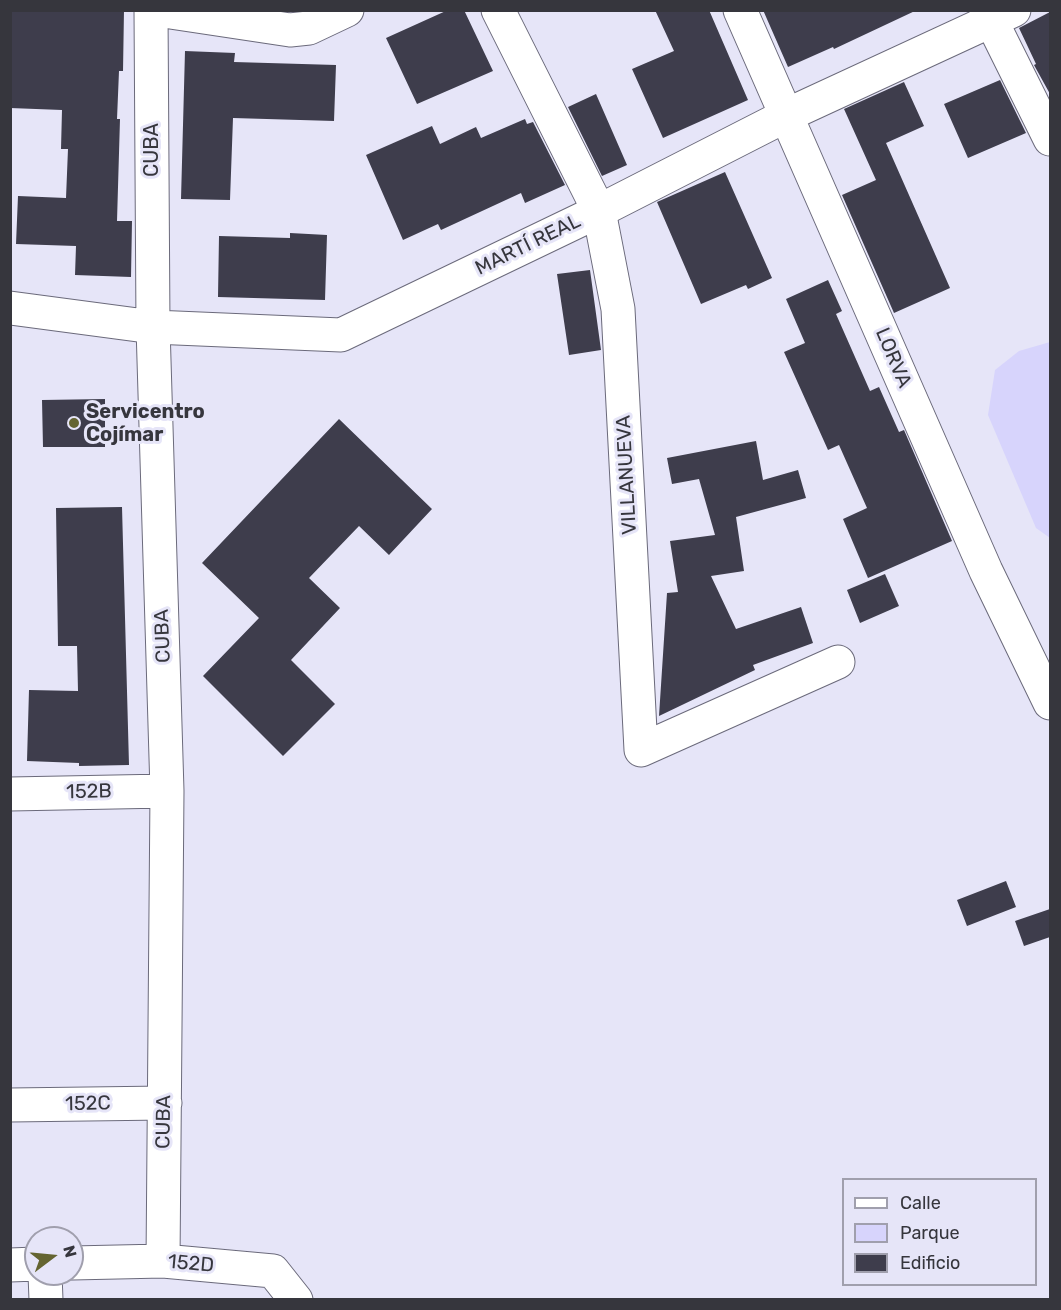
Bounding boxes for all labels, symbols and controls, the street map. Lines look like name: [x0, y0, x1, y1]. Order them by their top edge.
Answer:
street label: CUBA: [140, 123, 164, 177]
street label: MARTÍ REAL: [471, 209, 585, 281]
street label: LORVA: [870, 324, 916, 392]
place label: Servicentro Cojímar: [86, 400, 205, 447]
street label: VILLANUEVA: [612, 415, 642, 535]
marker: Servicentro Cojímar: [67, 416, 81, 430]
street label: CUBA: [150, 609, 176, 663]
street label: 152B: [66, 780, 112, 804]
street label: 152C: [65, 1092, 111, 1116]
street label: CUBA: [152, 1095, 176, 1149]
legend: [842, 1178, 1037, 1286]
text: Calle: [900, 1192, 941, 1214]
text: Parque: [900, 1222, 960, 1244]
north arrow: [24, 1226, 84, 1286]
text: N: [59, 1243, 81, 1260]
street label: 152D: [167, 1250, 215, 1278]
text: Edificio: [900, 1252, 960, 1274]

